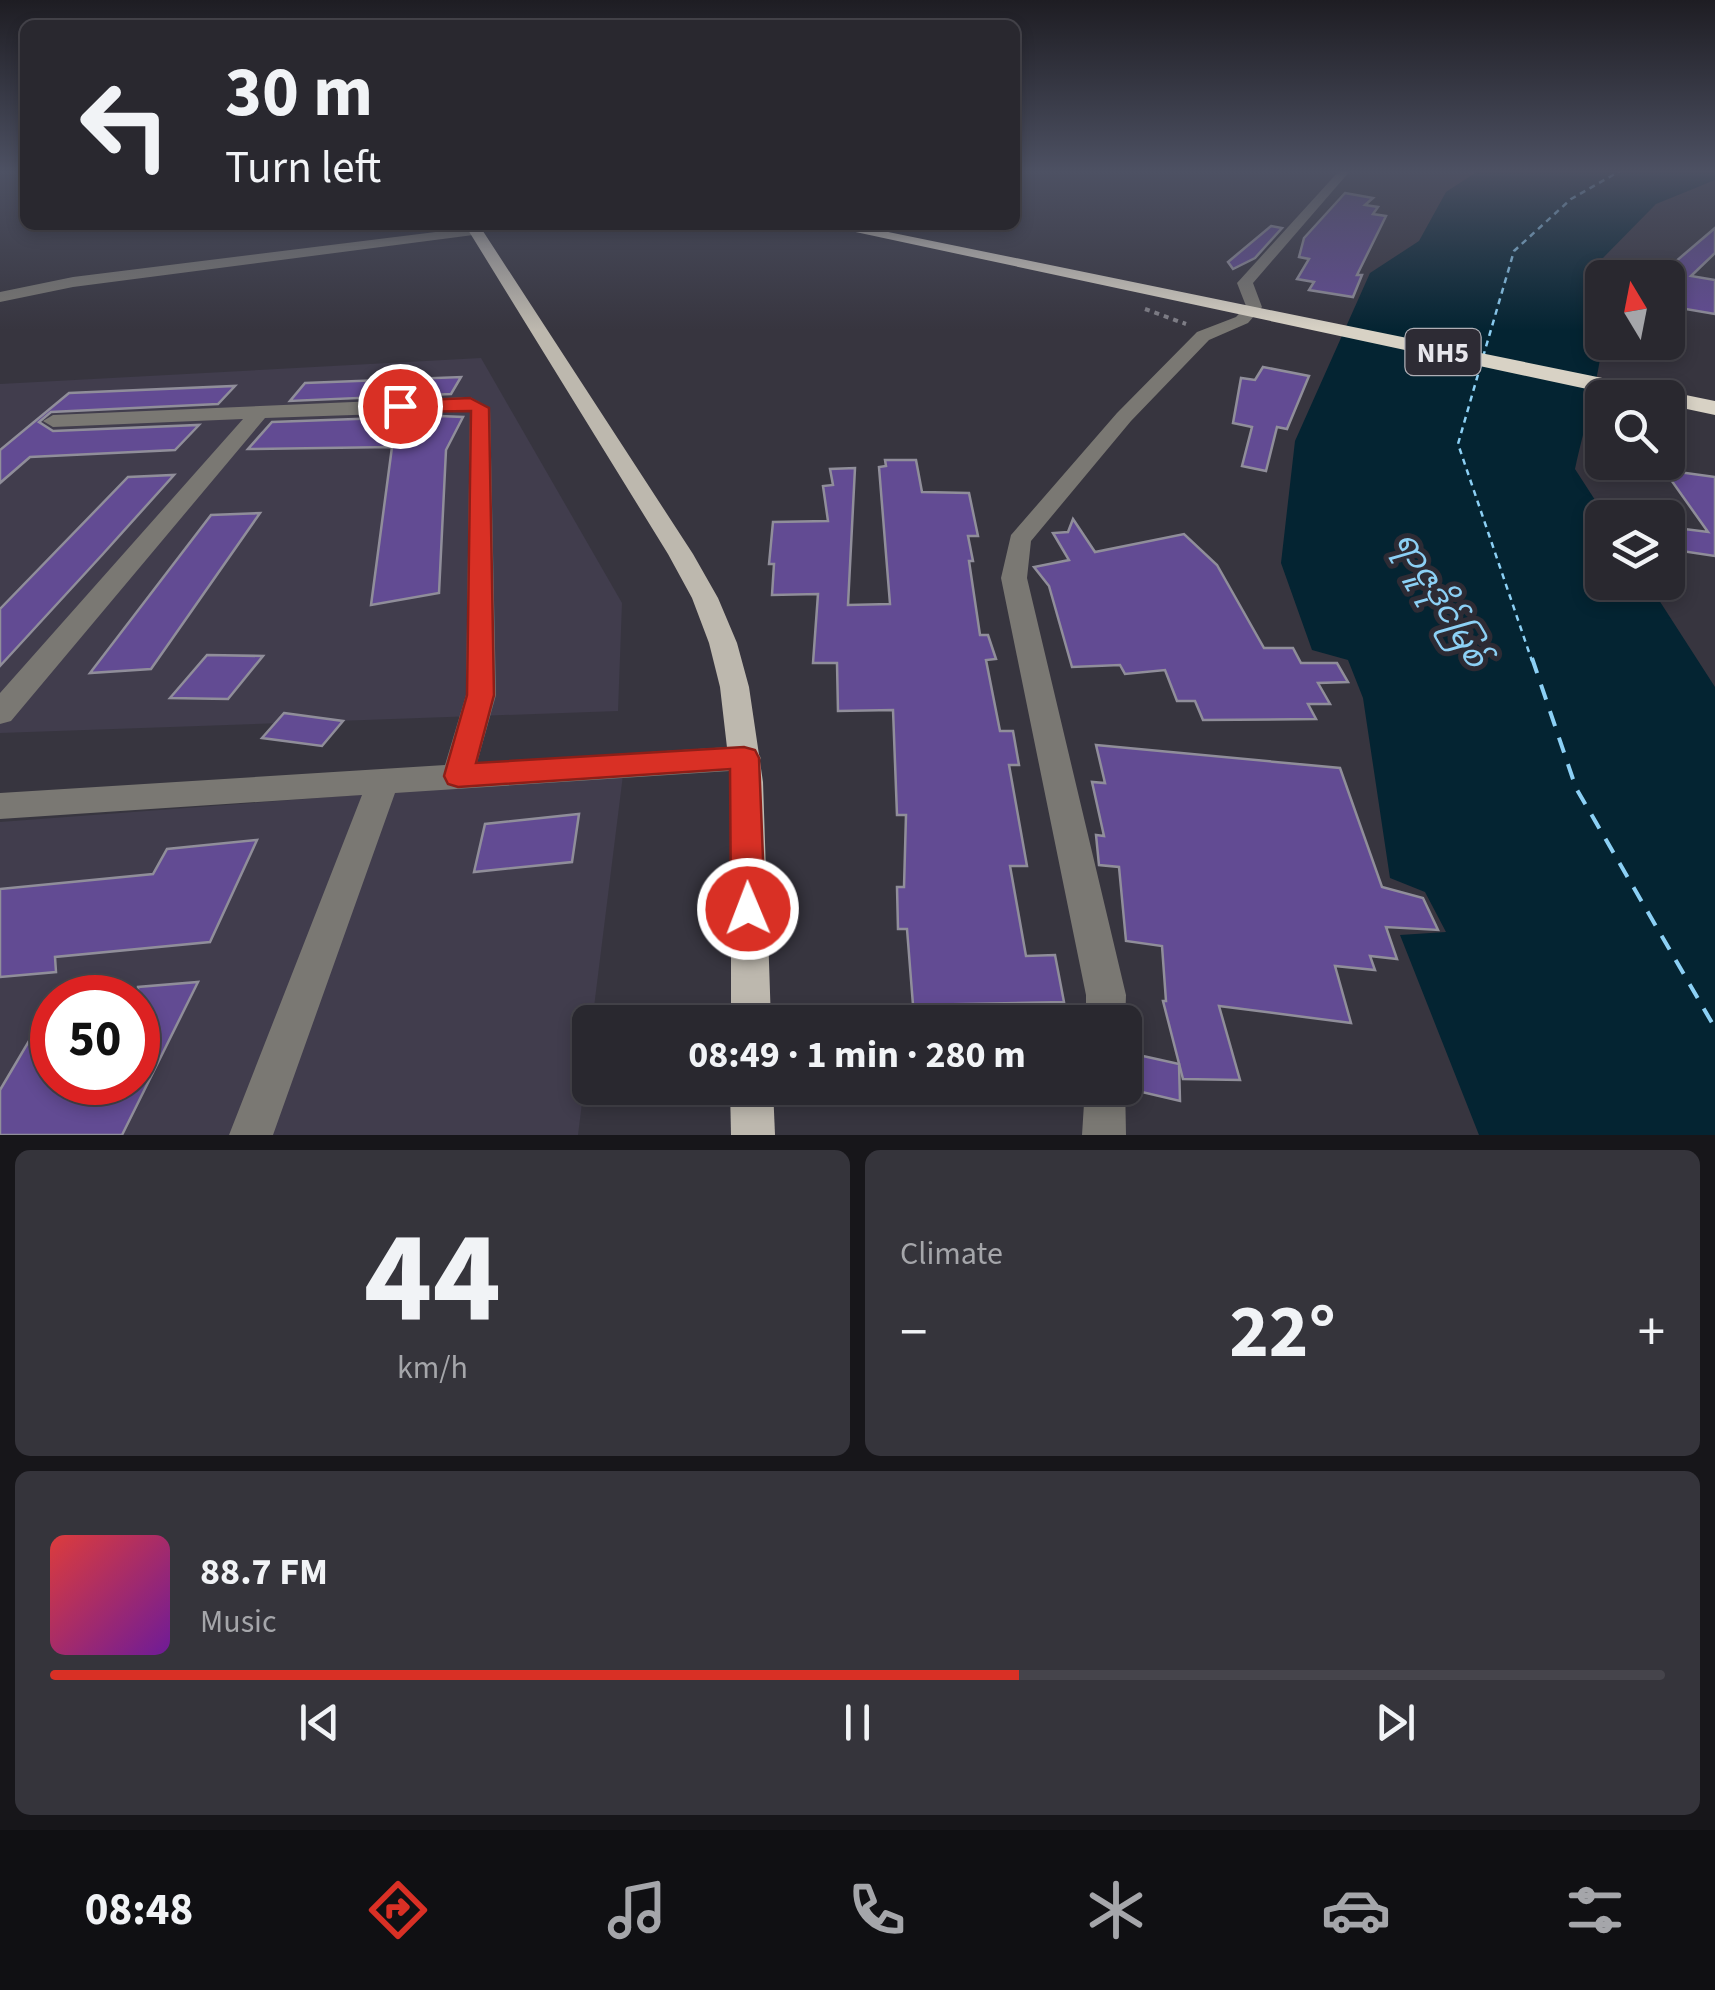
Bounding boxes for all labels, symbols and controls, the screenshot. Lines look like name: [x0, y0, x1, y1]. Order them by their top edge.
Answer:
text: 30 m: [225, 43, 373, 143]
icon: left: [60, 60, 190, 190]
text: Turn left: [225, 136, 381, 200]
north arrow: [1585, 260, 1685, 360]
map controls: [1585, 260, 1685, 600]
road number: NH5: [1406, 329, 1480, 375]
pin: [358, 364, 443, 449]
icon: arrive: [373, 379, 428, 434]
button: search: [1585, 380, 1685, 480]
button: layers: [1585, 500, 1685, 600]
water label: ရာဇူဒိုင်မြစ်: [1382, 523, 1500, 679]
position arrow: [696, 857, 800, 961]
speed limit sign: 50: [30, 975, 160, 1105]
text: 08:49 · 1 min · 280 m: [688, 1028, 1026, 1082]
text: 44: [364, 1187, 501, 1372]
text: Climate: [900, 1231, 1003, 1277]
text: 22°: [1229, 1279, 1336, 1386]
text: −: [900, 1294, 927, 1372]
text: +: [1638, 1294, 1665, 1372]
text: km/h: [397, 1345, 468, 1391]
text: 88.7 FM: [200, 1545, 328, 1599]
text: Music: [200, 1599, 277, 1645]
icon: previous: [292, 1695, 347, 1750]
icon: pause: [830, 1695, 885, 1750]
icon: next: [1368, 1695, 1423, 1750]
icon: directions: [363, 1875, 433, 1945]
icon: music: [602, 1875, 672, 1945]
icon: phone: [842, 1875, 912, 1945]
icon: climate: [1081, 1875, 1151, 1945]
icon: car: [1321, 1875, 1391, 1945]
icon: filters: [1560, 1875, 1630, 1945]
text: 08:48: [85, 1878, 193, 1942]

